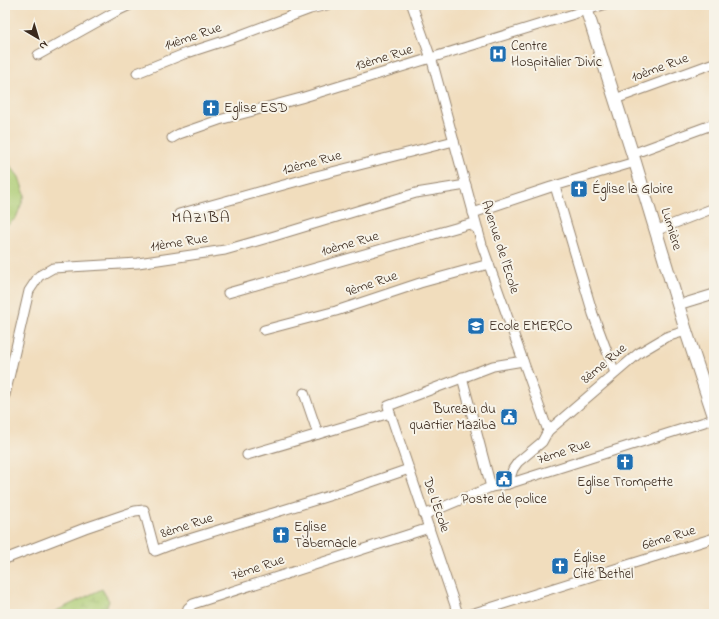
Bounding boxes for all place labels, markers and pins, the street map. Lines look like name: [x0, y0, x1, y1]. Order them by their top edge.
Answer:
place label: Centre Hospitalier Divic: [511, 36, 603, 73]
hospital icon: Centre Hospitalier Divic: [488, 44, 508, 64]
church icon: Eglise ESD: [201, 98, 221, 118]
place label: Eglise ESD: [224, 98, 288, 120]
church icon: Église la Gloire: [569, 179, 589, 199]
place label: Église la Gloire: [592, 179, 674, 201]
school or university icon: Ecole EMERCO: [466, 316, 486, 336]
place label: Ecole EMERCO: [489, 316, 573, 337]
place label: Bureau du quartier Maziba: [410, 399, 496, 436]
public building icon: Bureau du quartier Maziba: [499, 407, 519, 427]
church icon: Eglise Trompette: [615, 452, 635, 472]
public building icon: Poste de police: [494, 469, 514, 489]
place label: Eglise Trompette: [577, 472, 674, 494]
place label: Poste de police: [461, 489, 548, 510]
place label: Eglise Tabernacle: [294, 517, 358, 554]
church icon: Eglise Tabernacle: [271, 525, 291, 545]
place label: Église Cité Bethel: [573, 548, 633, 585]
church icon: Église Cité Bethel: [550, 556, 570, 576]

